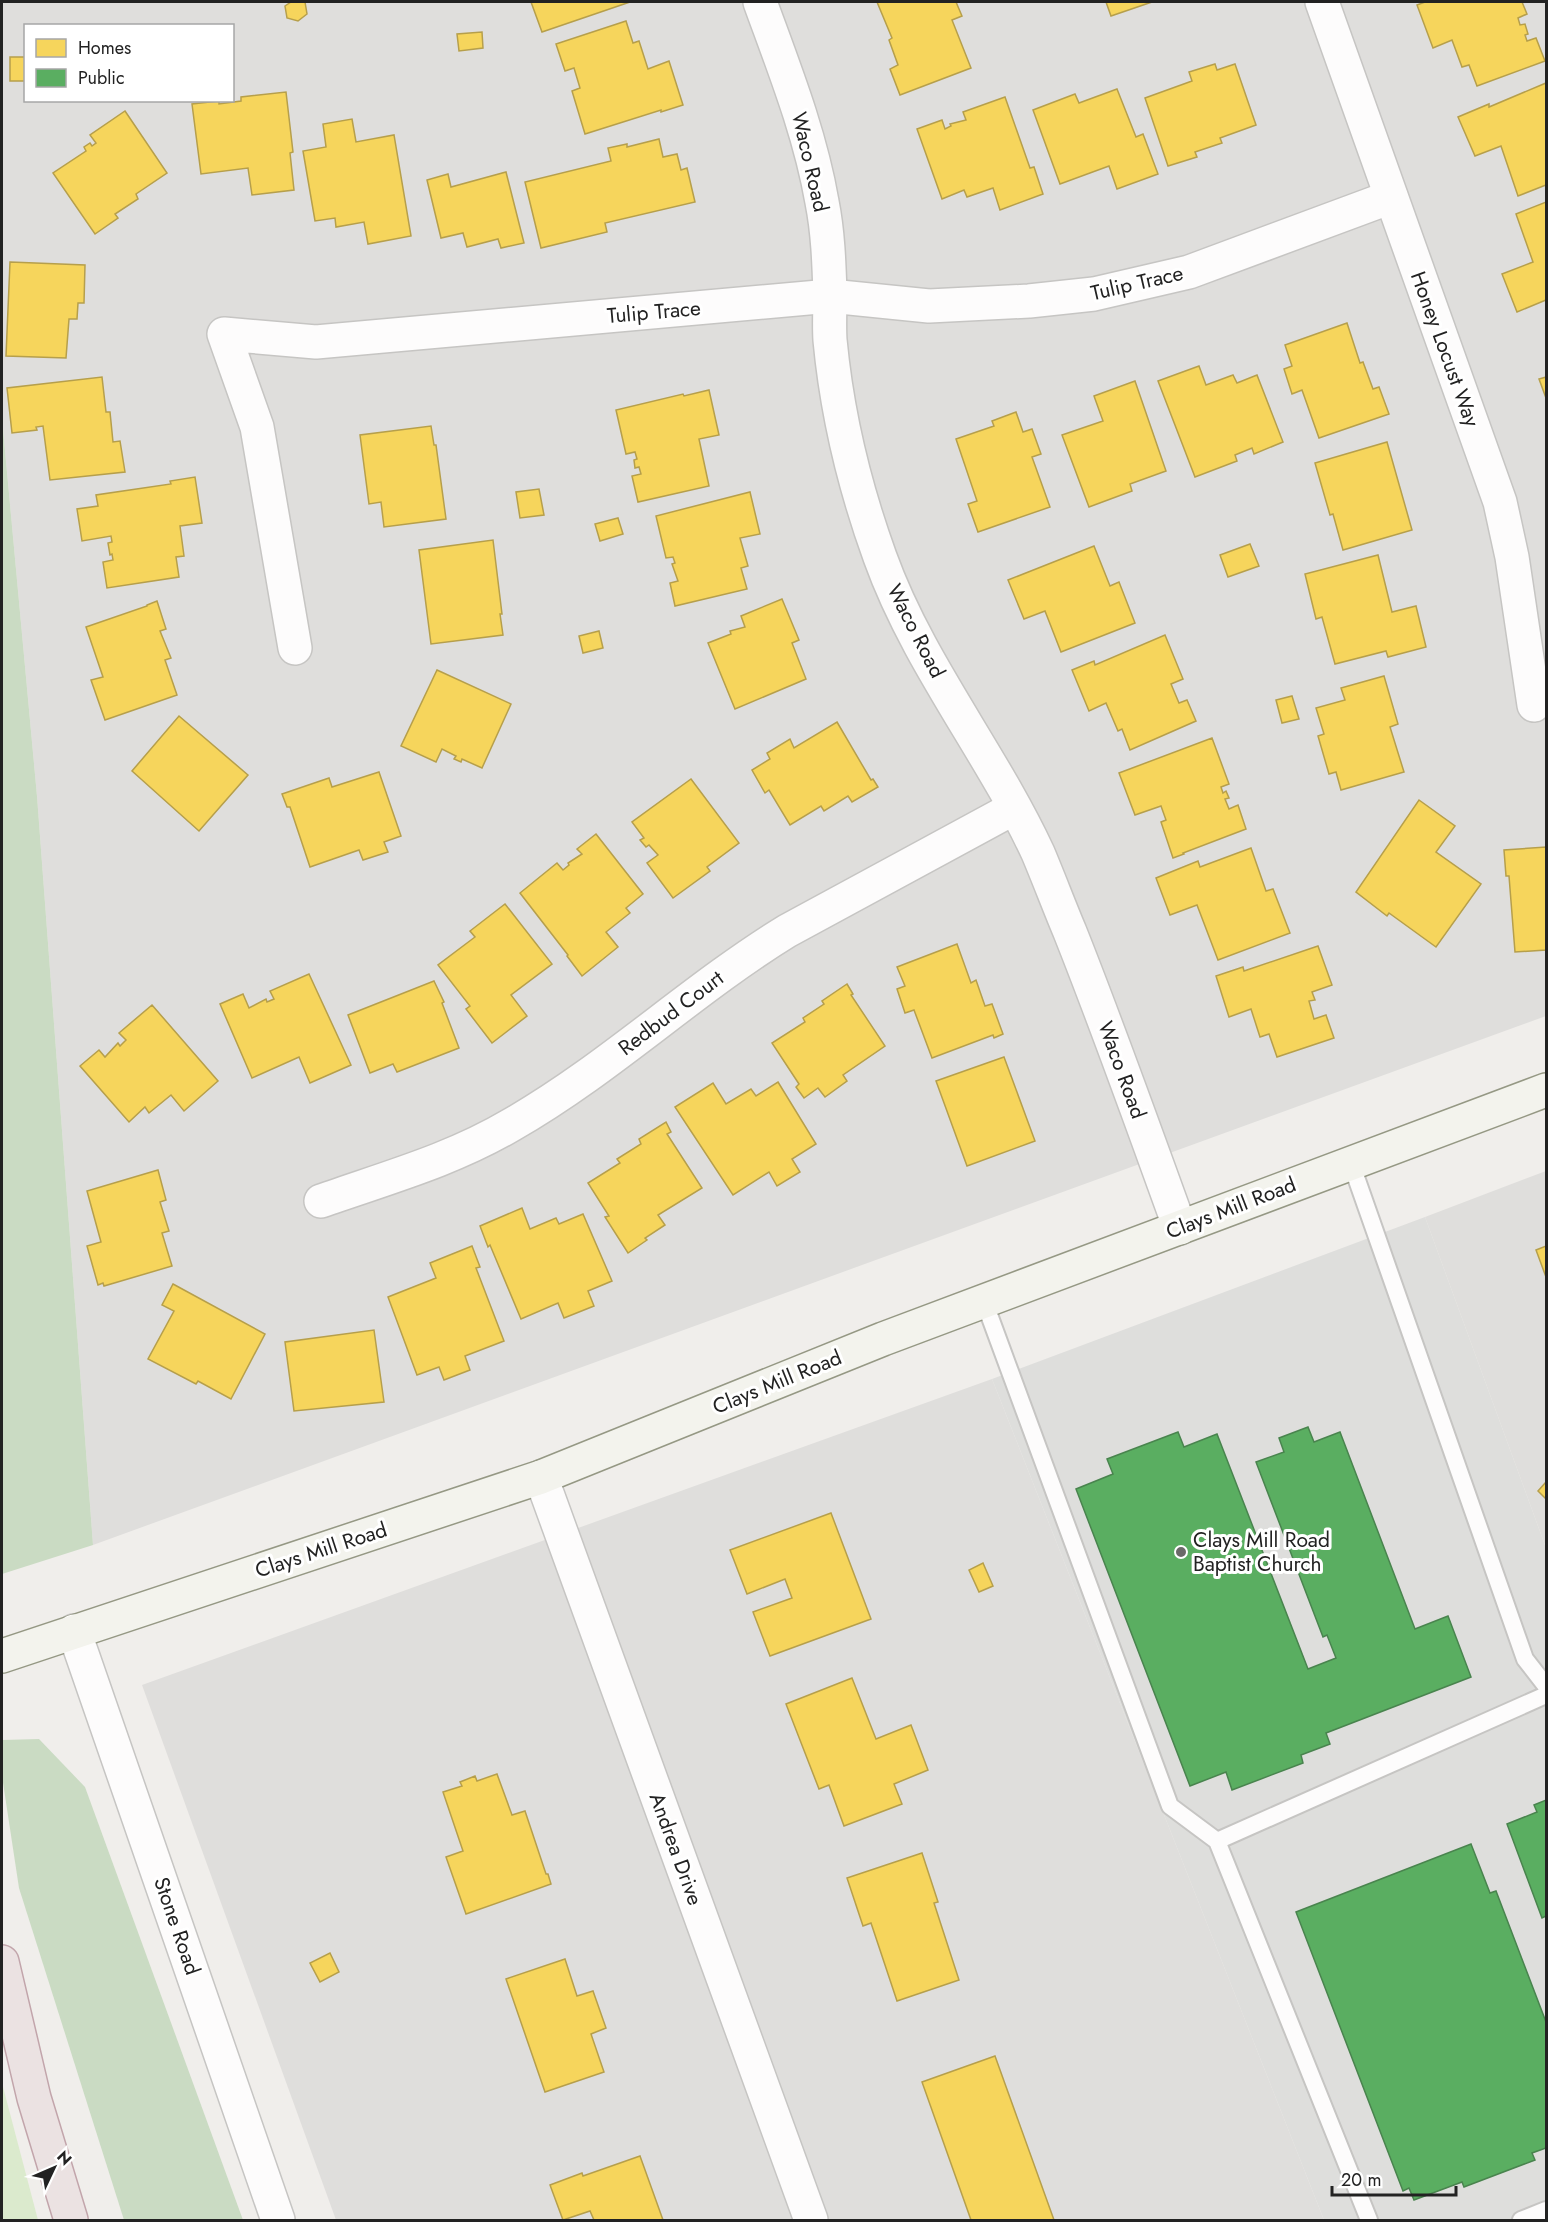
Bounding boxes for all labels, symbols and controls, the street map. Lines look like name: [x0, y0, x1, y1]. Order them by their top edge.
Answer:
legend: [24, 24, 234, 102]
text: Homes: [78, 35, 131, 61]
text: Public: [78, 65, 125, 91]
street label: Waco Road: [784, 109, 836, 215]
street label: Tulip Trace: [1088, 258, 1186, 308]
street label: Honey Locust Way: [1403, 267, 1487, 432]
street label: Tulip Trace: [606, 293, 702, 331]
street label: Waco Road: [880, 579, 952, 683]
street label: Redbud Court: [612, 963, 730, 1063]
street label: Waco Road: [1090, 1017, 1154, 1123]
street label: Clays Mill Road: [1162, 1169, 1300, 1247]
street label: Clays Mill Road: [708, 1342, 846, 1422]
street label: Clays Mill Road: [251, 1515, 391, 1585]
place label: Clays Mill Road Baptist Church: [1193, 1525, 1330, 1579]
marker: Clays Mill Road Baptist Church: [1174, 1545, 1188, 1559]
street label: Andrea Drive: [642, 1789, 710, 1910]
street label: Stone Road: [146, 1873, 208, 1979]
north arrow: [24, 2138, 84, 2198]
text: N: [52, 2145, 77, 2170]
scale bar: [1332, 2159, 1456, 2197]
text: 20 m: [1341, 2167, 1381, 2193]

